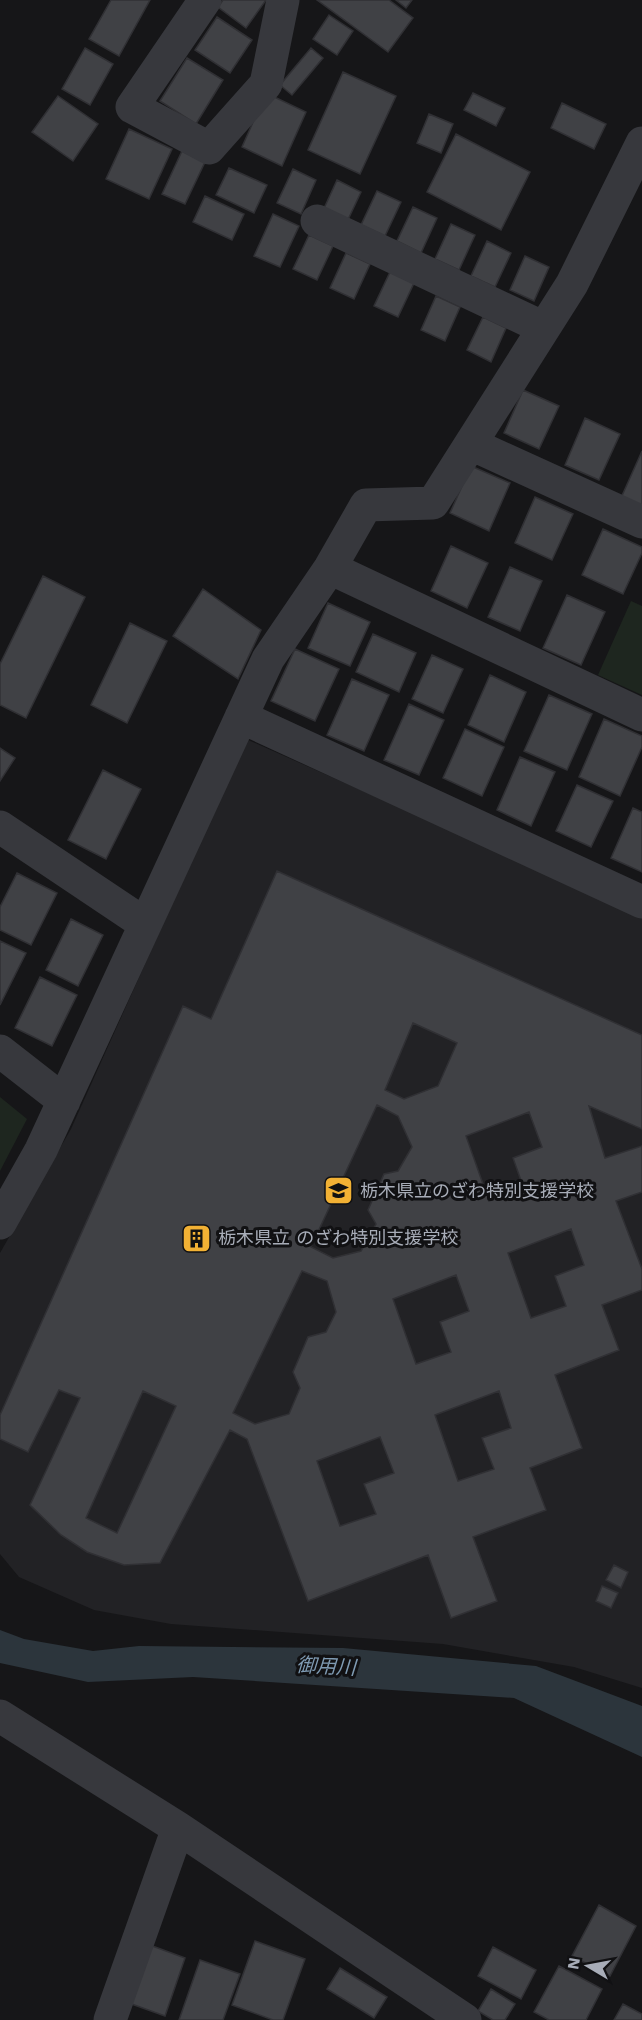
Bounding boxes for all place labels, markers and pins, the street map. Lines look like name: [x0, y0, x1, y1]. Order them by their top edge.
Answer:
school or university icon: 栃木県立のざわ特別支援学校: [323, 1175, 355, 1207]
place label: 栃木県立のざわ特別支援学校: [360, 1180, 594, 1201]
building icon: 栃木県立 のざわ特別支援学校: [181, 1222, 213, 1254]
place label: 栃木県立 のざわ特別支援学校: [218, 1227, 458, 1248]

